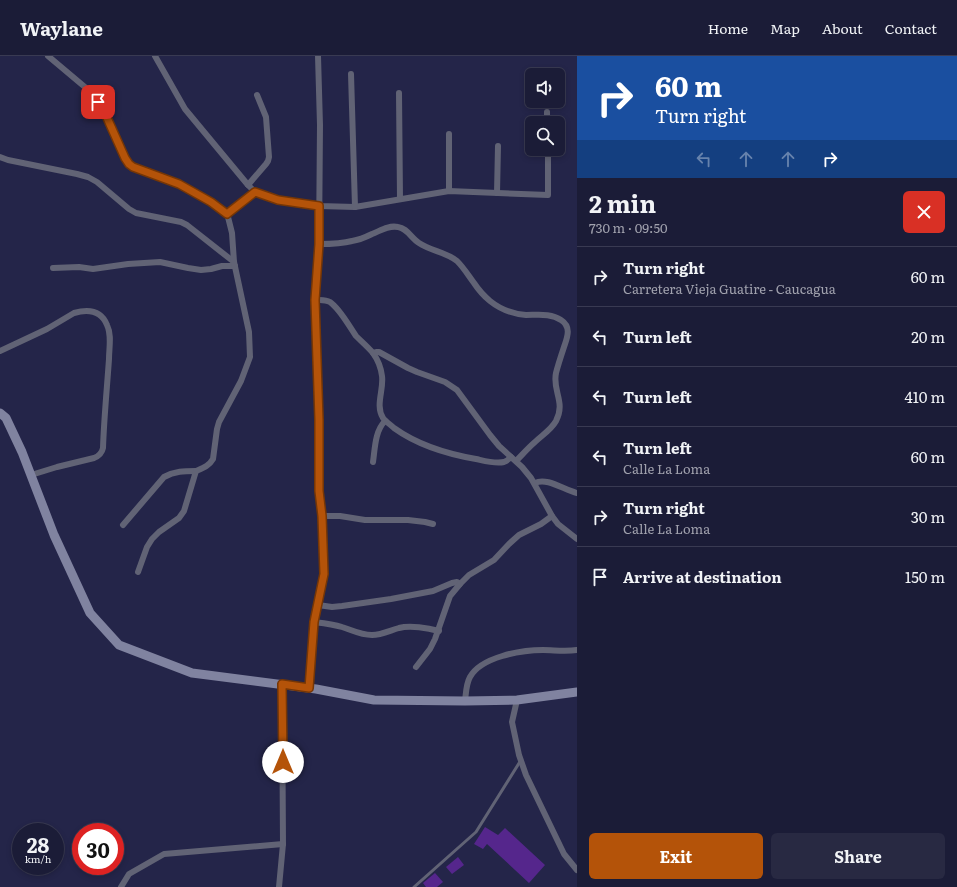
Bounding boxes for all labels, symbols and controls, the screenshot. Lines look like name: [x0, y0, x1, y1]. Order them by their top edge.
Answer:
text: Waylane: [20, 14, 103, 42]
text: Home: [708, 18, 748, 38]
text: Map: [770, 18, 800, 38]
text: About: [822, 18, 863, 38]
text: Contact: [885, 18, 937, 38]
text: 60 m: [655, 64, 722, 106]
map controls: [525, 68, 565, 156]
button: sound: [525, 68, 565, 108]
icon: right: [589, 72, 641, 124]
pin: [81, 85, 115, 119]
icon: arrive: [87, 91, 109, 113]
text: Turn right: [655, 102, 746, 129]
button: search: [525, 116, 565, 156]
icon: left: [693, 148, 715, 170]
icon: ahead: [735, 148, 757, 170]
icon: ahead: [777, 148, 799, 170]
icon: right: [819, 148, 841, 170]
text: 2 min: [589, 185, 656, 220]
button: close: [903, 191, 945, 233]
text: 730 m · 09:50: [589, 218, 668, 237]
text: Turn right: [623, 256, 705, 279]
text: 60 m: [911, 265, 945, 288]
icon: right: [589, 266, 611, 288]
text: Carretera Vieja Guatire - Caucagua: [623, 279, 836, 298]
text: Turn left: [623, 325, 692, 348]
text: 20 m: [911, 325, 945, 348]
icon: left: [589, 326, 611, 348]
text: Turn left: [623, 385, 692, 408]
text: 410 m: [904, 385, 945, 408]
icon: left: [589, 386, 611, 408]
text: Turn left: [623, 436, 692, 459]
text: 60 m: [911, 445, 945, 468]
icon: left: [589, 446, 611, 468]
text: Calle La Loma: [623, 459, 710, 478]
text: Turn right: [623, 496, 705, 519]
text: 30 m: [911, 505, 945, 528]
icon: right: [589, 506, 611, 528]
text: Calle La Loma: [623, 519, 710, 538]
text: Arrive at destination: [623, 565, 782, 588]
text: 150 m: [905, 565, 945, 588]
icon: arrive: [589, 566, 611, 588]
position arrow: [262, 741, 304, 783]
speed limit sign: 30: [72, 823, 124, 875]
text: 28: [27, 829, 49, 859]
button: Exit: [589, 833, 763, 879]
button: Share: [771, 833, 945, 879]
text: km/h: [25, 851, 51, 866]

